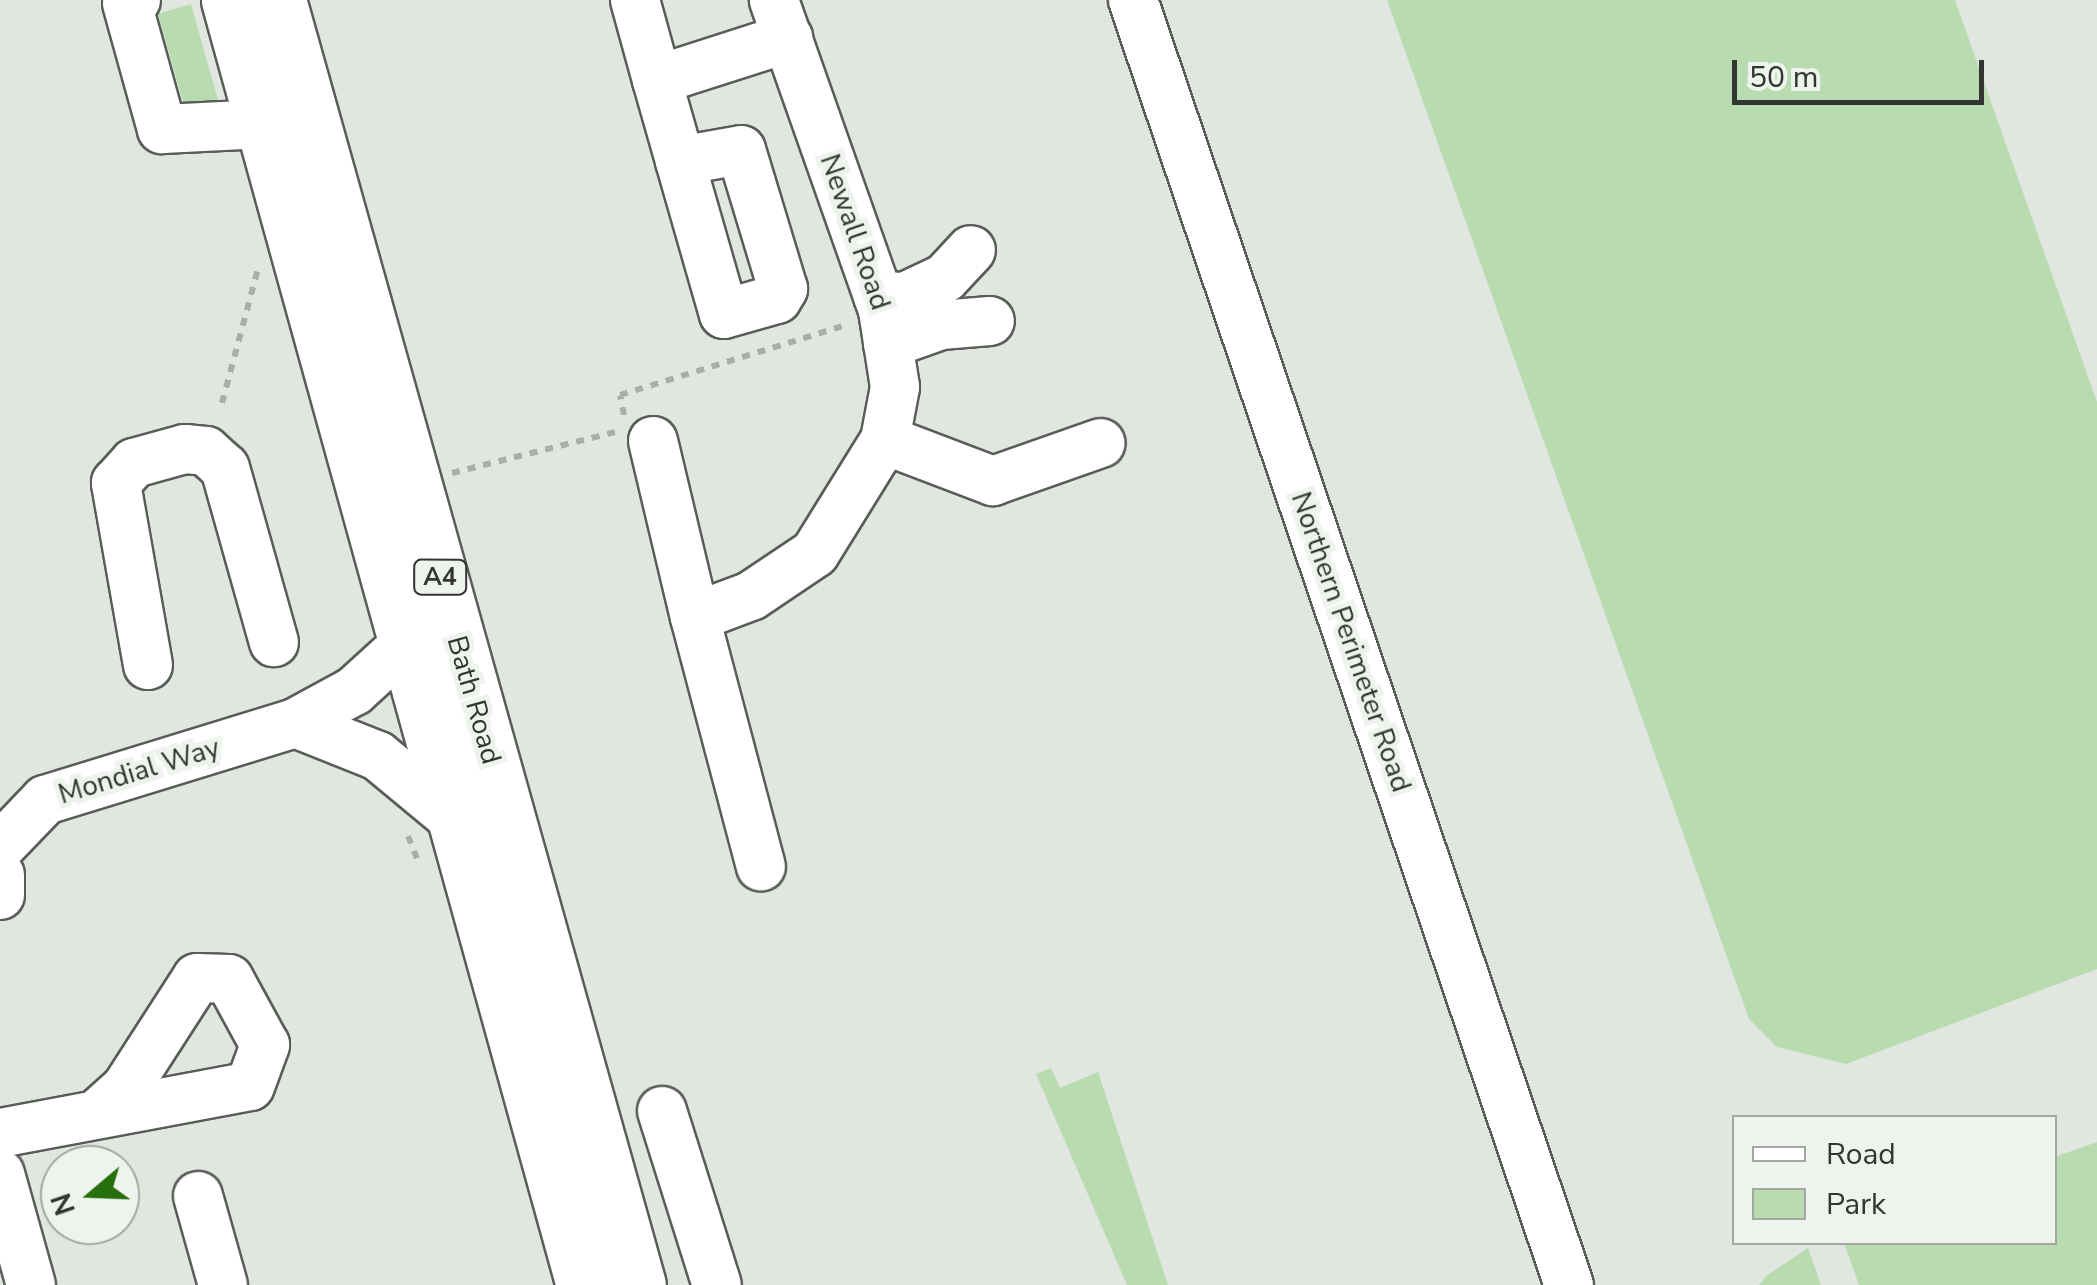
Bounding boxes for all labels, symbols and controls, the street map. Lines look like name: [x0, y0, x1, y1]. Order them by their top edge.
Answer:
scale bar: [1737, 40, 1990, 102]
text: 50 m: [1749, 57, 1818, 98]
street label: Newall Road: [813, 150, 897, 314]
street label: Northern Perimeter Road: [1284, 488, 1418, 796]
road number: A4: [412, 557, 468, 597]
street label: Bath Road: [440, 632, 508, 768]
street label: Mondial Way: [54, 731, 224, 811]
legend: [1732, 1115, 2057, 1245]
text: Road: [1826, 1134, 1896, 1175]
north arrow: [40, 1145, 140, 1245]
text: Park: [1826, 1184, 1886, 1225]
text: N: [42, 1188, 85, 1220]

